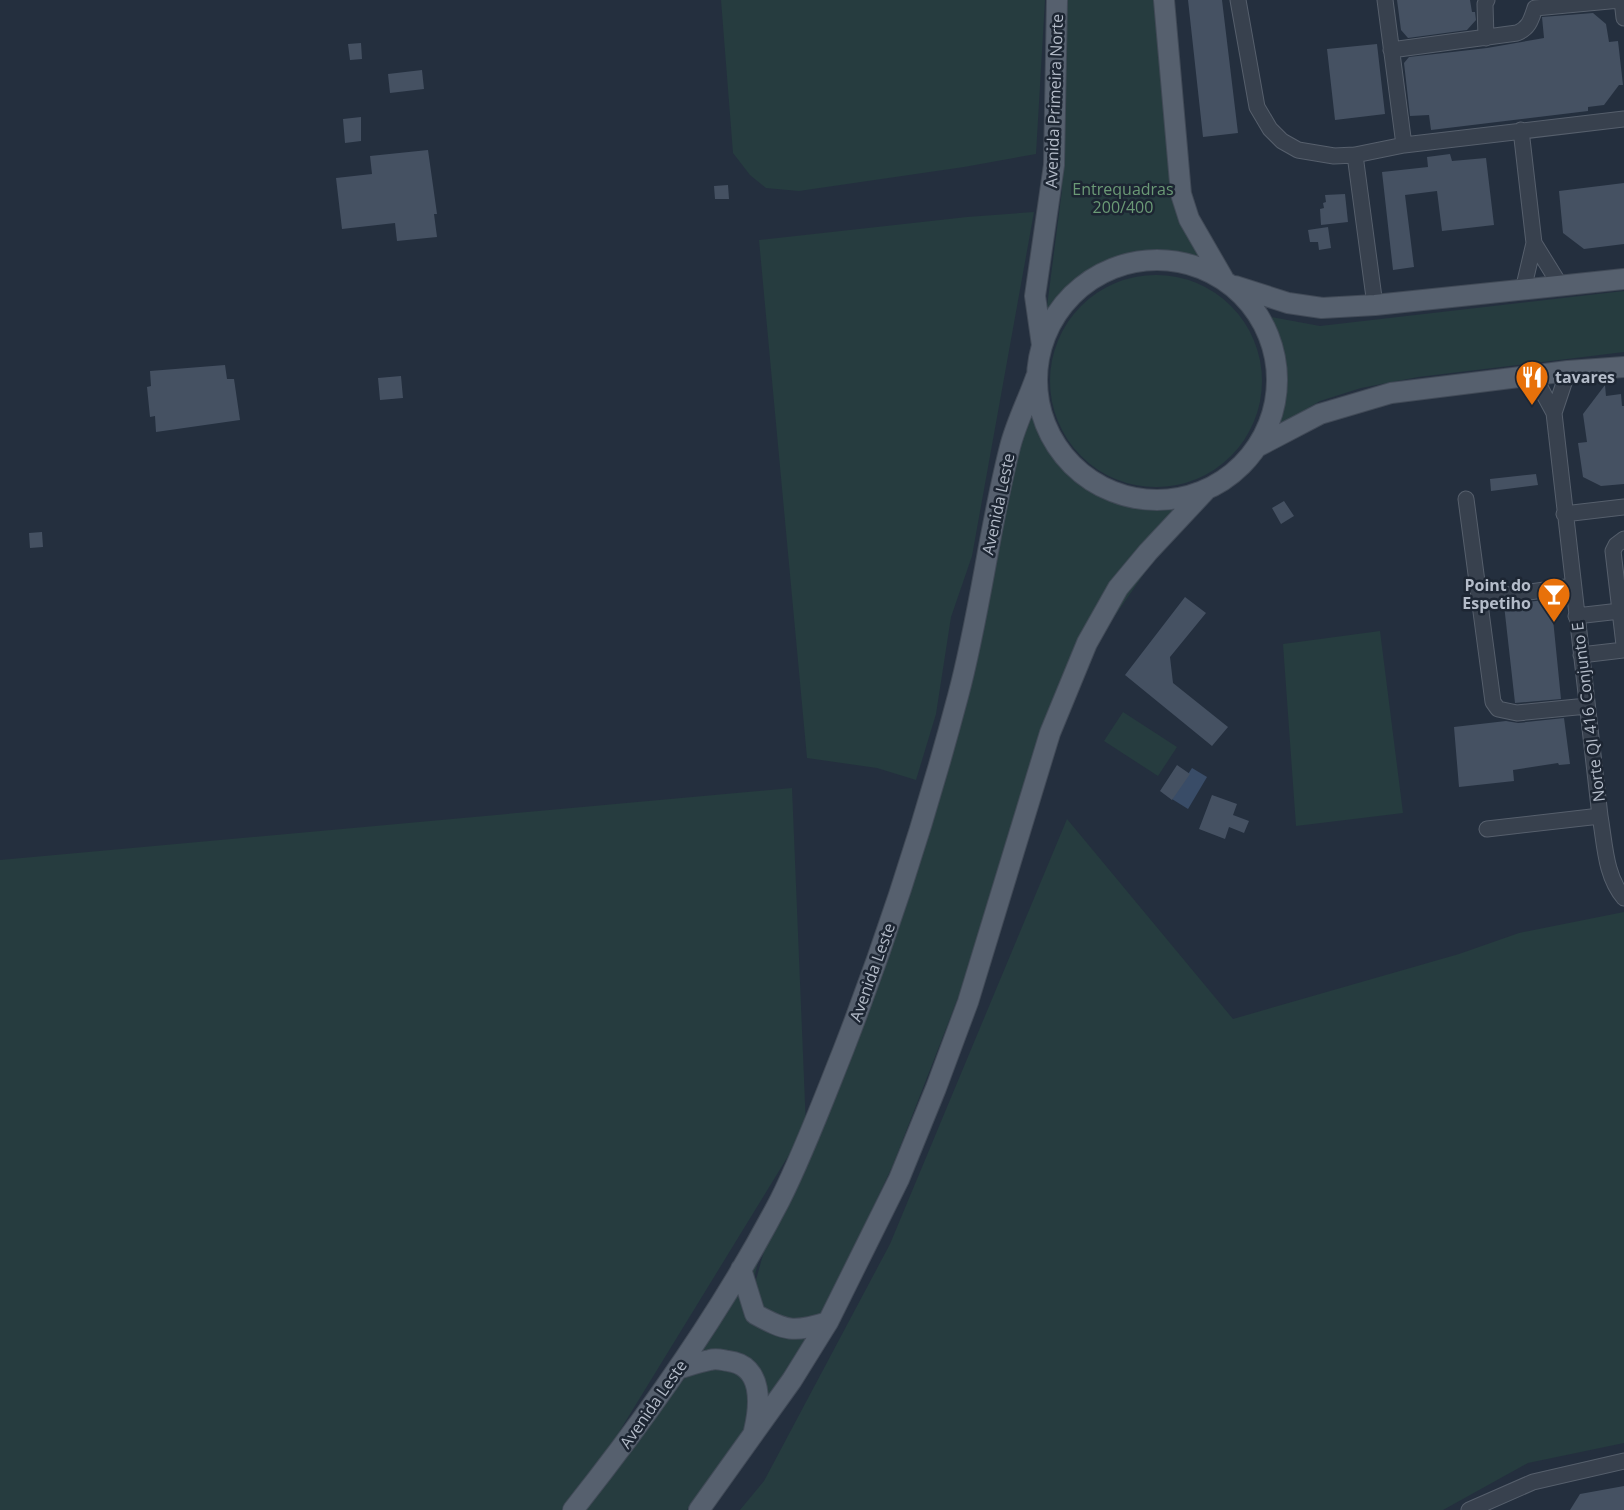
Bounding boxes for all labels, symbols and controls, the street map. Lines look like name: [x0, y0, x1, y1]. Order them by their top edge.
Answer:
street label: Avenida Primeira Norte: [1040, 14, 1068, 188]
park label: Entrequadras 200/400: [1072, 178, 1174, 218]
restaurant icon: tavares: [1514, 359, 1550, 406]
place label: tavares: [1555, 366, 1615, 388]
street label: Avenida Leste: [976, 451, 1020, 557]
place label: Point do Espetiho: [1462, 574, 1531, 614]
bar icon: Point do Espetiho: [1536, 576, 1572, 623]
street label: Norte QI 416 Conjunto E: [1566, 621, 1610, 803]
street label: Avenida Leste: [844, 920, 900, 1024]
street label: Avenida Leste: [614, 1355, 692, 1453]

